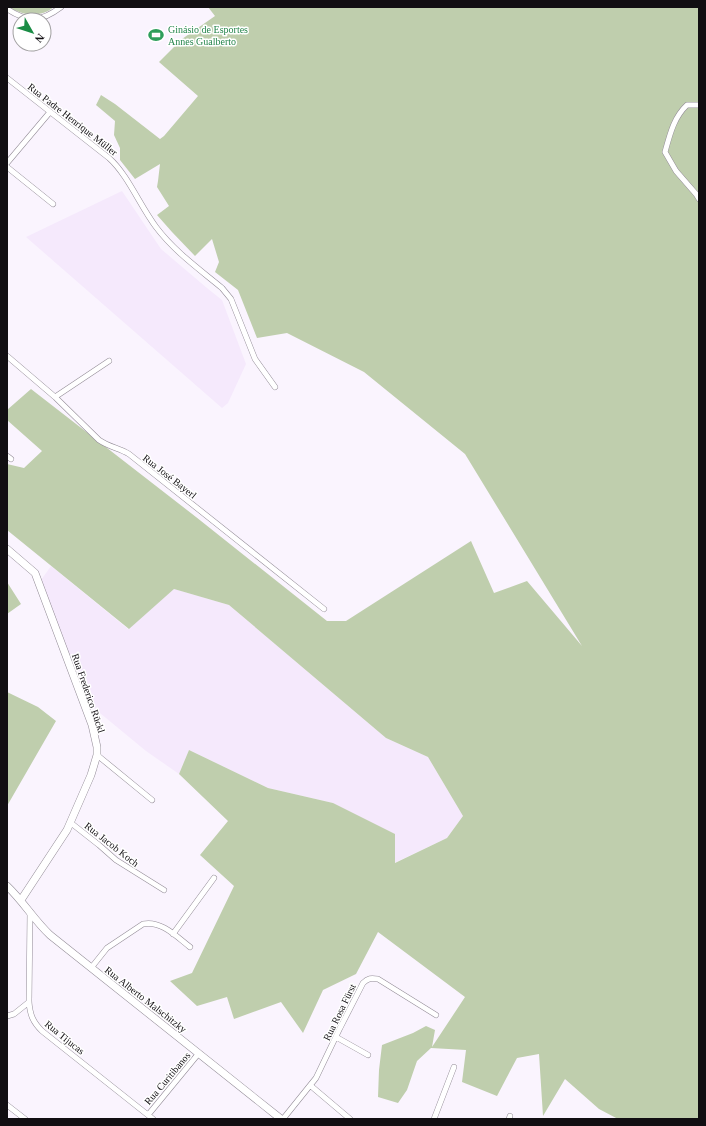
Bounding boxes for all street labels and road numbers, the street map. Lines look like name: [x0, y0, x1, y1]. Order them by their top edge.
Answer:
street label: Rua Padre Henrique Müller: [26, 81, 120, 158]
street label: Rua José Bayerl: [141, 452, 199, 501]
street label: Rua Frederico Rückl: [70, 652, 107, 735]
street label: Rua Jacob Koch: [82, 820, 141, 869]
street label: Rua Alberto Malschitzky: [103, 964, 189, 1035]
street label: Rua Rosa Fürst: [321, 982, 358, 1042]
street label: Rua Tijucas: [43, 1018, 87, 1057]
street label: Rua Curitibanos: [142, 1050, 193, 1107]

